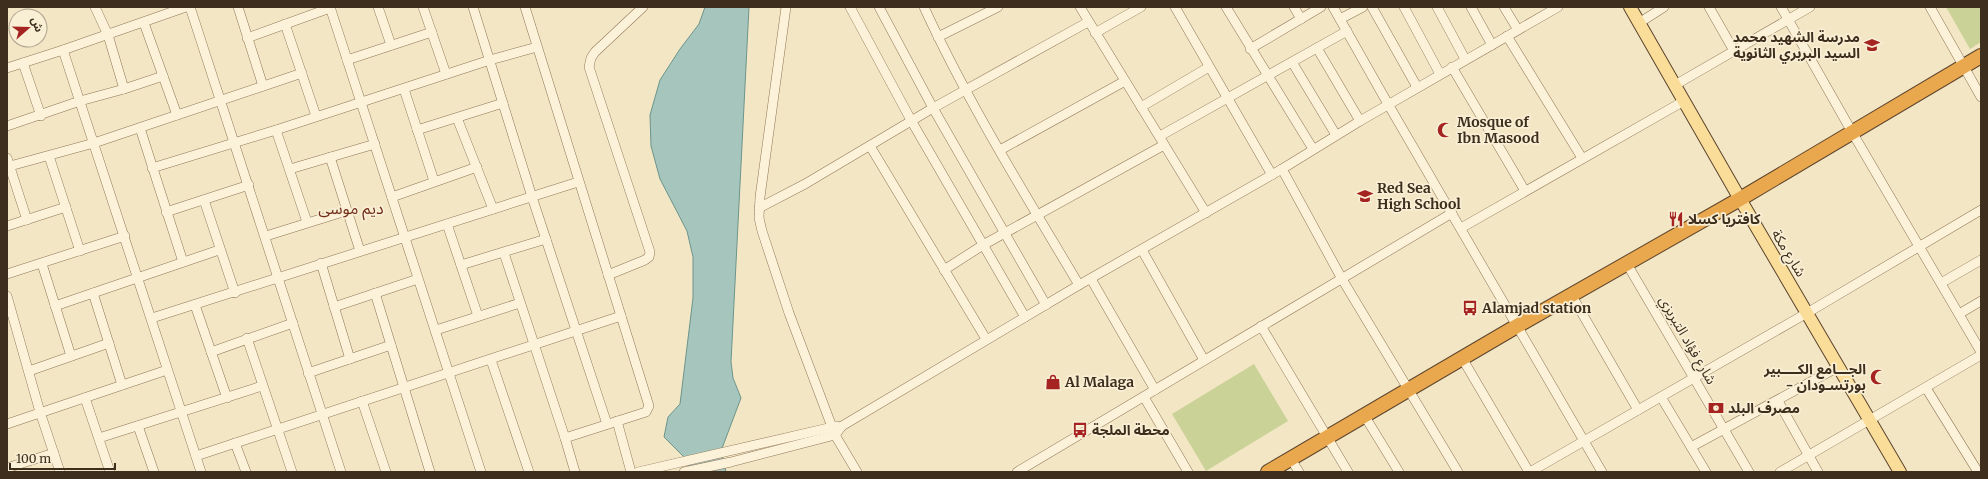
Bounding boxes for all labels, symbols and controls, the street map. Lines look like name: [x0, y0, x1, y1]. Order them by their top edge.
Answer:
north arrow: [8, 8, 48, 48]
text: ش: [28, 15, 47, 34]
place label: مدرسة الشهيد محمد السيد البربري الثانوية: [1733, 28, 1860, 64]
school or university icon: مدرسة الشهيد محمد السيد البربري الثانوية: [1863, 36, 1881, 54]
place label: Mosque of Ibn Masood: [1457, 113, 1540, 147]
mosque icon: Mosque of Ibn Masood: [1436, 121, 1454, 139]
place label: Red Sea High School: [1377, 179, 1461, 213]
school or university icon: Red Sea High School: [1356, 187, 1374, 205]
district label: ديم موسى: [318, 198, 384, 221]
restaurant icon: كافتريا كسلا: [1667, 210, 1685, 228]
place label: كافتريا كسلا: [1688, 210, 1761, 228]
street label: شارع مكة: [1766, 226, 1810, 281]
street label: شارع فؤاد التبريزي: [1653, 293, 1721, 389]
bus stop icon: Alamjad station: [1461, 299, 1479, 317]
place label: Alamjad station: [1481, 299, 1592, 317]
place label: الجـــامع الكــــبير - بورتسـودان: [1763, 360, 1866, 394]
mosque icon: الجـــامع الكــــبير - بورتسـودان: [1869, 368, 1887, 386]
shop icon: Al Malaga: [1044, 373, 1062, 391]
place label: Al Malaga: [1064, 373, 1134, 391]
bank icon: مصرف البلد: [1707, 399, 1725, 417]
place label: مصرف البلد: [1728, 399, 1800, 417]
bus stop icon: محطة الملجة: [1071, 421, 1089, 439]
place label: محطة الملجة: [1092, 421, 1170, 439]
scale bar: [10, 445, 115, 471]
text: 100 m: [16, 451, 51, 466]

